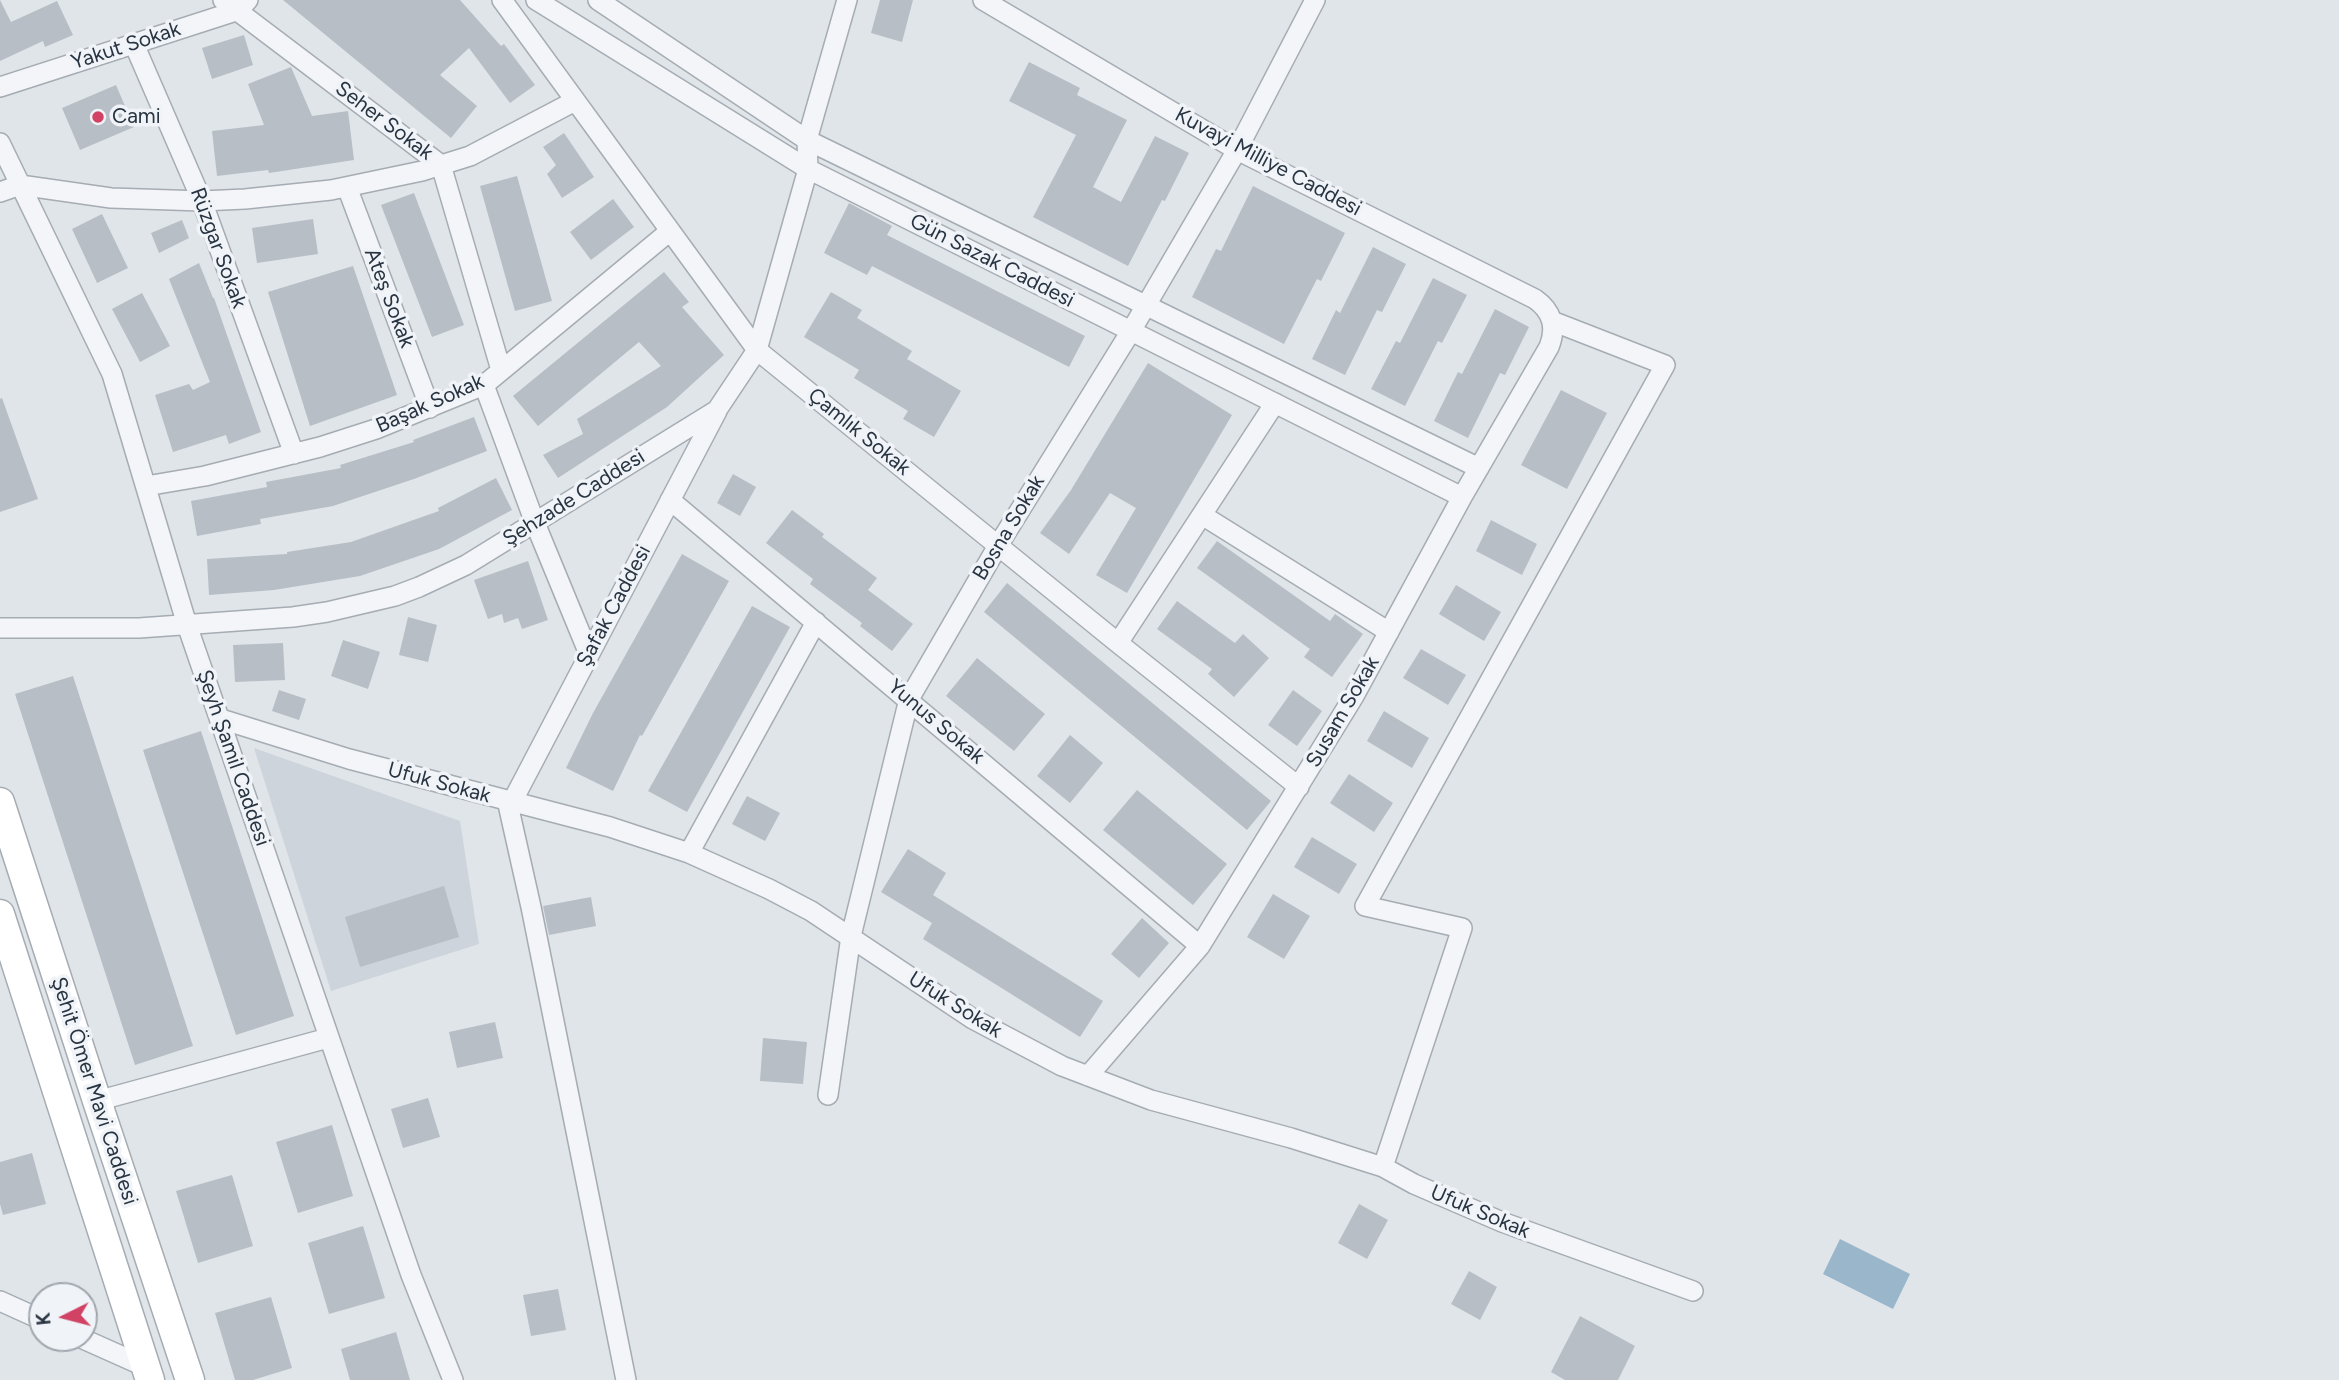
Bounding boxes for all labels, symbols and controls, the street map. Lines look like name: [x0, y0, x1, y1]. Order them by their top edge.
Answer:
street label: Yakut Sokak: [68, 17, 184, 75]
street label: Seher Sokak: [330, 76, 438, 166]
street label: Kuvayi Milliye Caddesi: [1170, 102, 1366, 222]
place label: Cami: [112, 104, 161, 130]
marker: Cami: [90, 109, 106, 125]
street label: Rüzgar Sokak: [185, 184, 251, 312]
street label: Gün Sazak Caddesi: [906, 209, 1078, 313]
street label: Ateş Sokak: [359, 245, 419, 351]
street label: Başak Sokak: [372, 369, 488, 439]
street label: Çamlık Sokak: [803, 383, 915, 481]
street label: Şehzade Caddesi: [498, 444, 650, 552]
street label: Bosna Sokak: [968, 471, 1050, 585]
street label: Şafak Caddesi: [571, 541, 657, 671]
street label: Susam Sokak: [1301, 652, 1385, 772]
street label: Şeyh Şamil Caddesi: [191, 667, 275, 849]
street label: Yunus Sokak: [883, 674, 989, 770]
street label: Ufuk Sokak: [385, 757, 493, 809]
street label: Ufuk Sokak: [904, 966, 1006, 1044]
street label: Şehit Ömer Mavi Caddesi: [45, 974, 143, 1208]
street label: Ufuk Sokak: [1426, 1180, 1534, 1244]
north arrow: [28, 1282, 98, 1352]
text: K: [32, 1312, 56, 1327]

